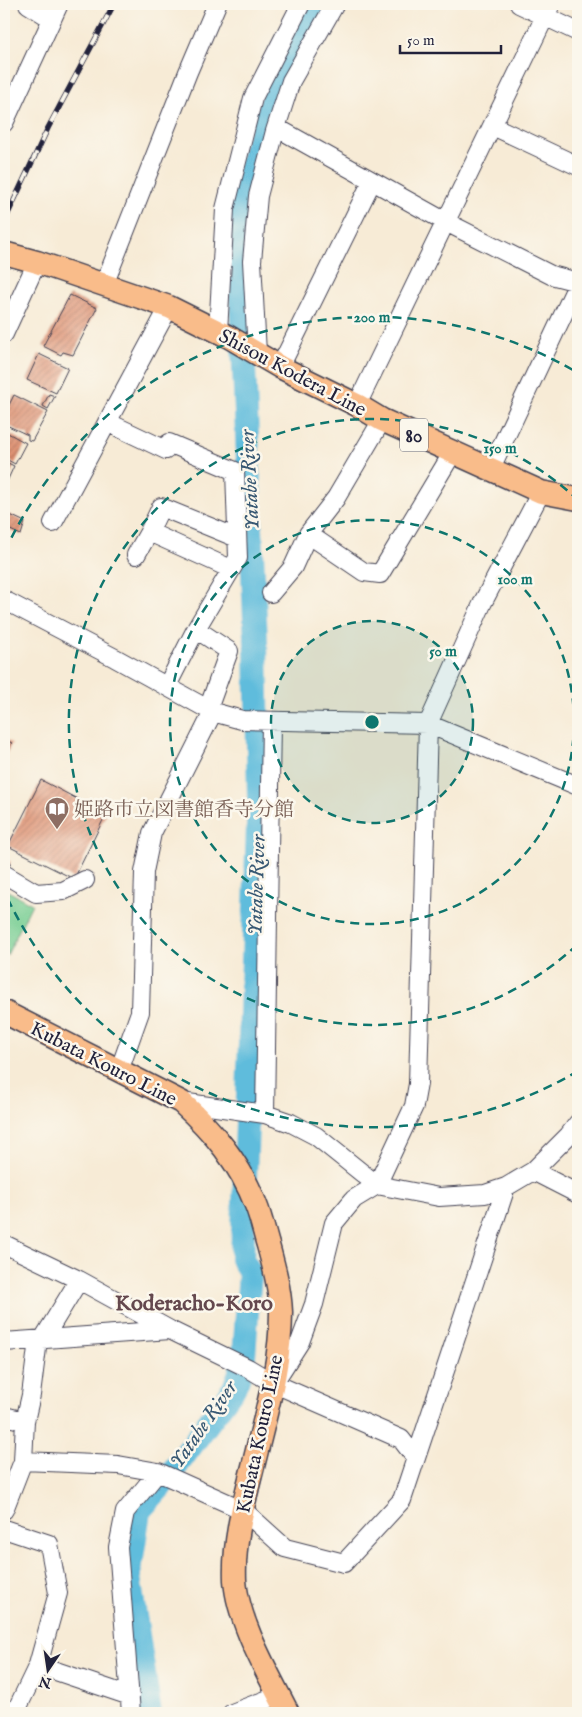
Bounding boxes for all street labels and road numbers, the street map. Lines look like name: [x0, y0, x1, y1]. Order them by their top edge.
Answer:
street label: Shisou Kodera Line: [214, 324, 370, 423]
road number: 80: [400, 418, 428, 452]
street label: Kubata Kouro Line: [26, 1017, 181, 1112]
street label: Kubata Kouro Line: [231, 1353, 289, 1516]

